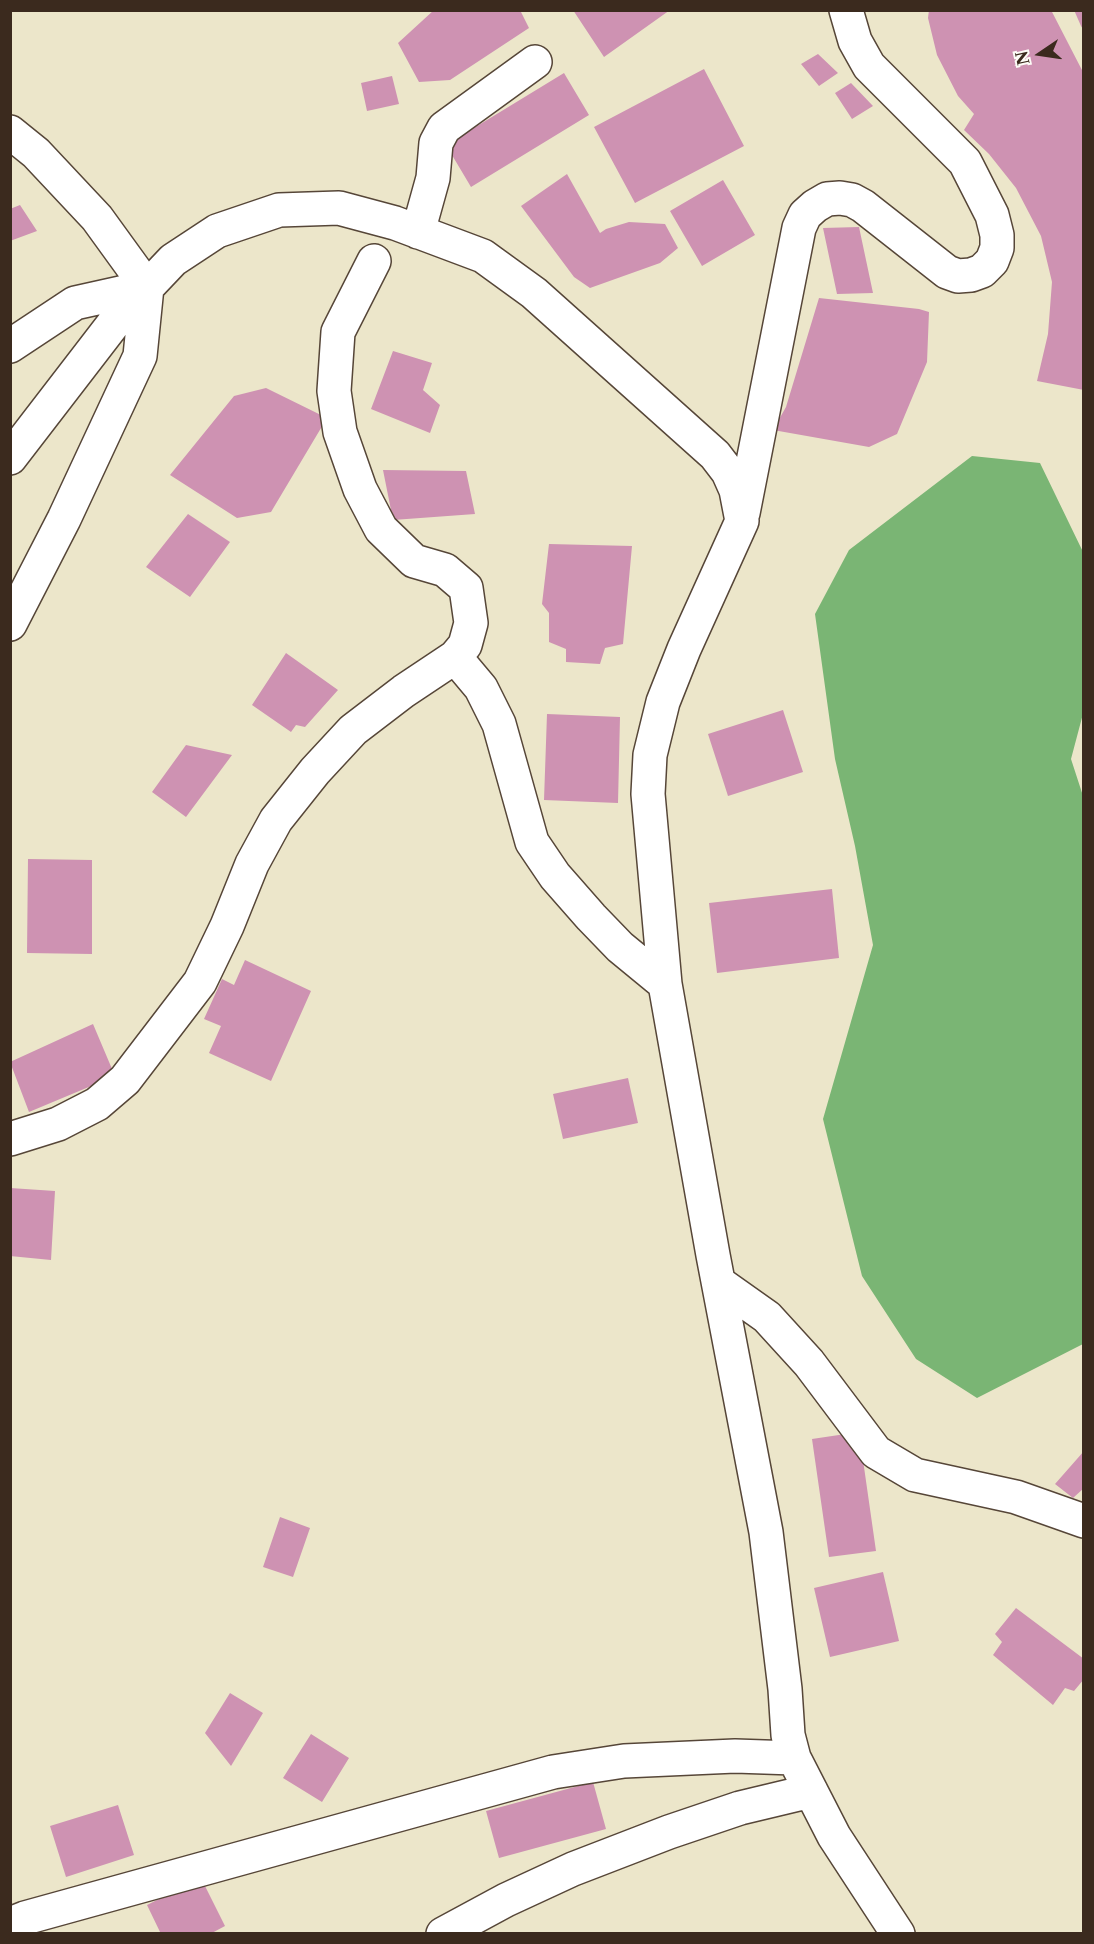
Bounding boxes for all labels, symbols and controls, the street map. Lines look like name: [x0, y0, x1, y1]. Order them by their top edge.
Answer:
north arrow: [1010, 24, 1070, 84]
text: N: [1011, 49, 1034, 67]

